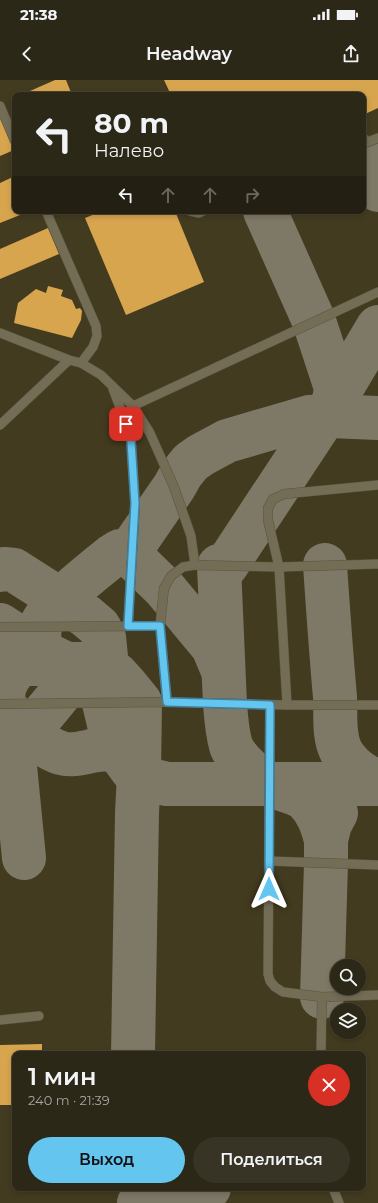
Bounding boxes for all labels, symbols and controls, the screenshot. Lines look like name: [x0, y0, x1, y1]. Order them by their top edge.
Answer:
text: 21:38: [20, 5, 57, 24]
icon: back: [16, 43, 38, 65]
text: Headway: [146, 43, 232, 65]
icon: share: [340, 43, 362, 65]
text: 80 m: [94, 106, 169, 140]
icon: left: [28, 108, 80, 160]
text: Налево: [94, 140, 164, 162]
icon: left: [115, 184, 137, 206]
icon: ahead: [157, 184, 179, 206]
icon: ahead: [199, 184, 221, 206]
icon: right: [241, 184, 263, 206]
pin: [109, 407, 143, 441]
icon: arrive: [115, 413, 137, 435]
position arrow: [248, 868, 290, 910]
map controls: [330, 959, 366, 1039]
button: search: [330, 959, 366, 995]
button: layers: [330, 1003, 366, 1039]
text: 1 мин: [28, 1062, 96, 1091]
button: close: [308, 1064, 350, 1106]
text: 240 m · 21:39: [28, 1092, 110, 1108]
button: Выход: [28, 1137, 185, 1183]
button: Поделиться: [193, 1137, 350, 1183]

